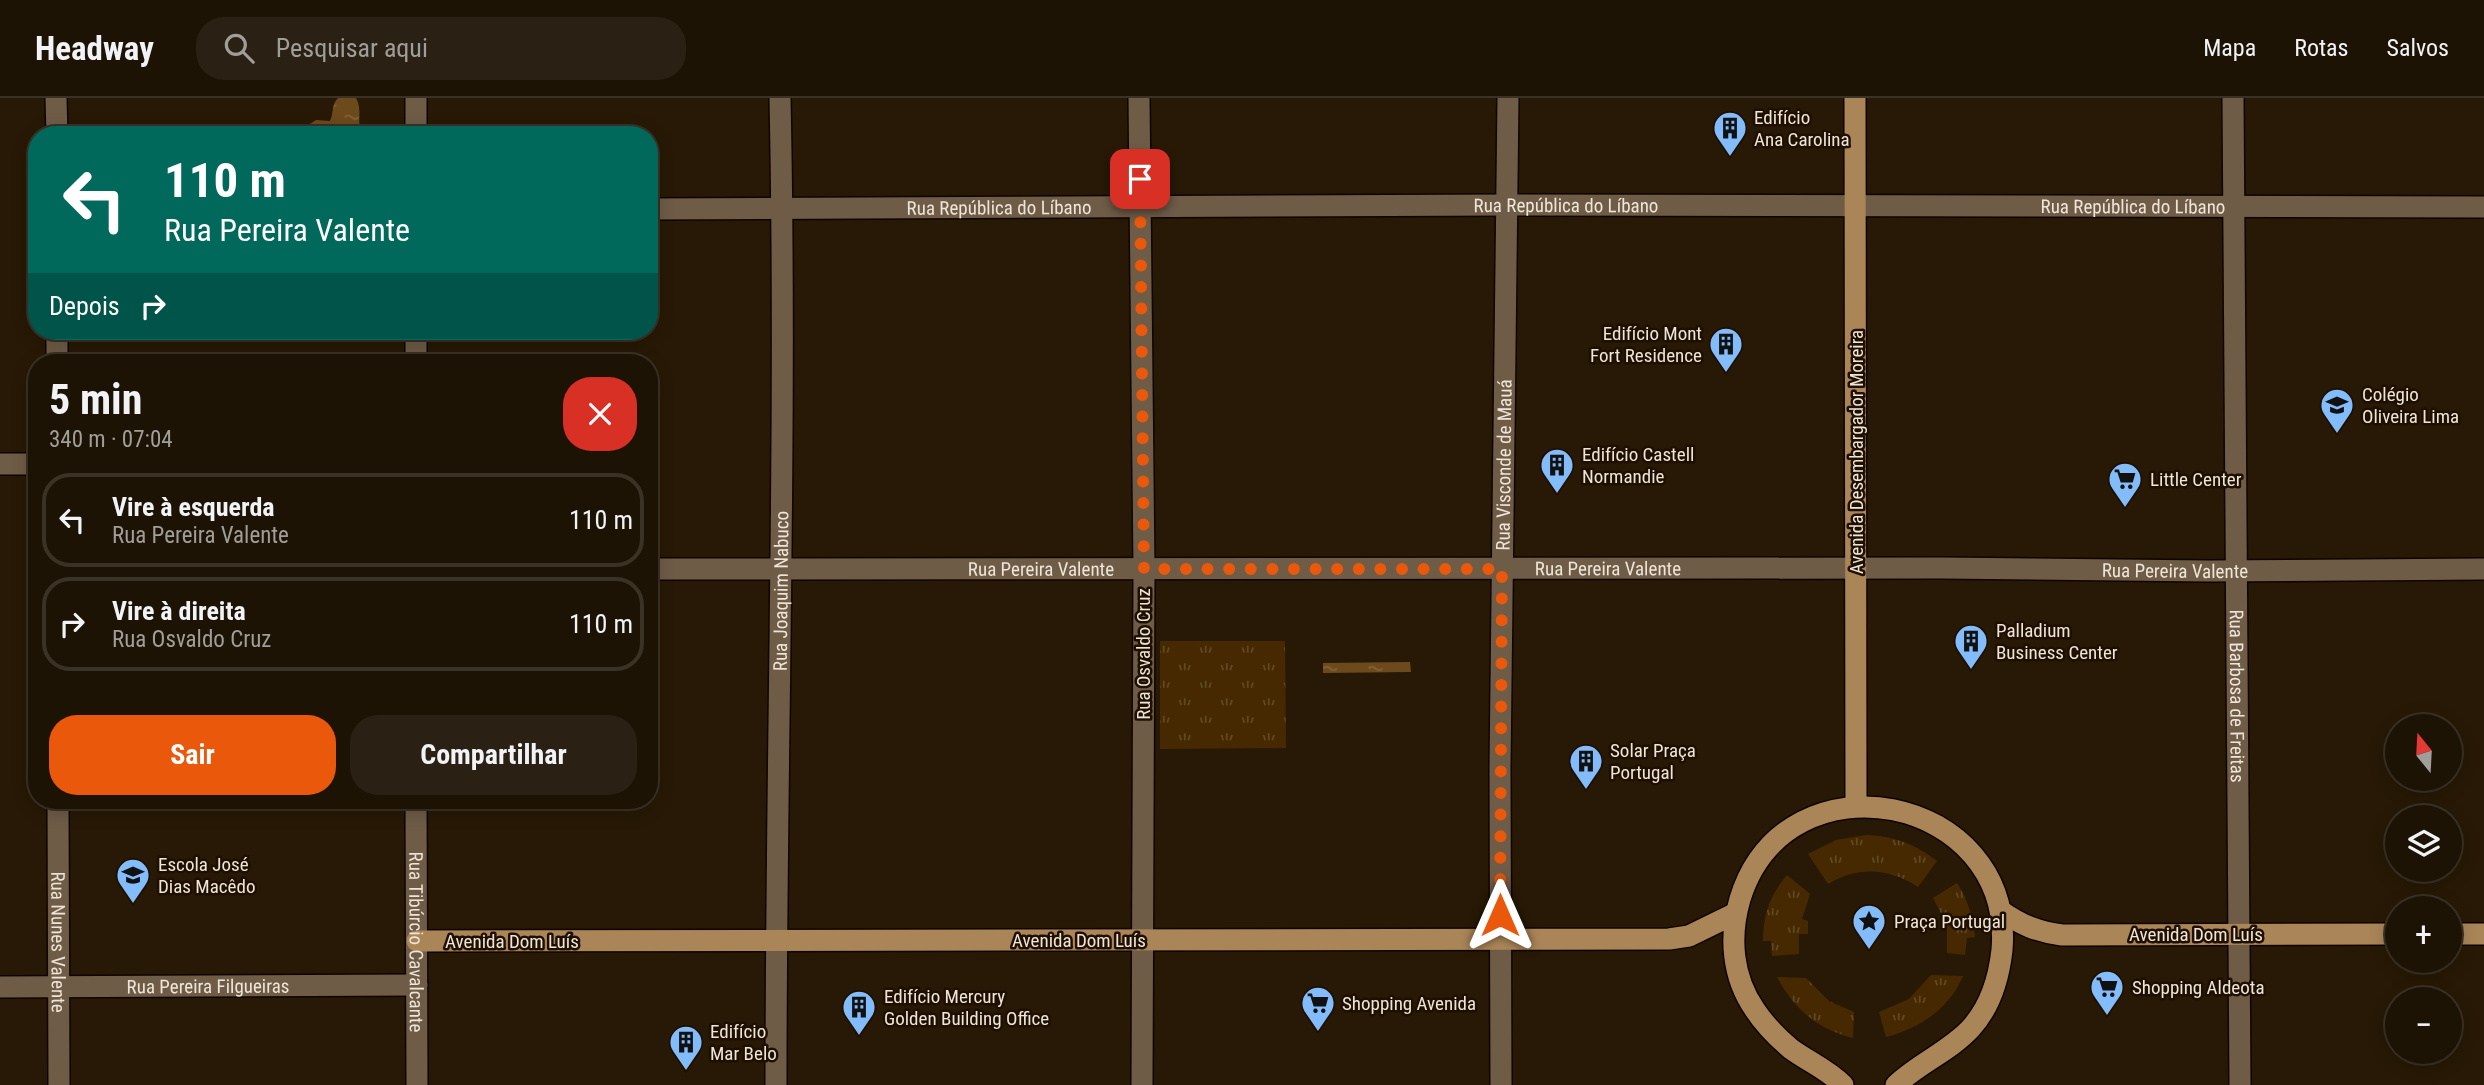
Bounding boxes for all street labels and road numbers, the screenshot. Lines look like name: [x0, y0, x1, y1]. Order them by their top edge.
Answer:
street label: Rua República do Líbano: [1474, 194, 1658, 217]
street label: Rua República do Líbano: [2041, 195, 2225, 218]
street label: Rua República do Líbano: [907, 196, 1091, 220]
street label: Avenida Desembargador Moreira: [1845, 330, 1868, 574]
street label: Rua Visconde de Mauá: [1492, 379, 1517, 551]
street label: Rua Joaquim Nabuco: [769, 511, 793, 671]
street label: Rua Pereira Valente: [1535, 557, 1681, 580]
street label: Rua Pereira Valente: [968, 558, 1114, 581]
street label: Rua Pereira Valente: [2102, 559, 2248, 583]
street label: Rua Osvaldo Cruz: [1132, 588, 1155, 720]
street label: Rua Barbosa de Freitas: [2225, 609, 2249, 783]
street label: Rua Tibúrcio Cavalcante: [404, 852, 428, 1033]
street label: Rua Nunes Valente: [46, 871, 70, 1013]
street label: Avenida Dom Luís: [2129, 923, 2263, 946]
street label: Avenida Dom Luís: [1012, 929, 1146, 952]
street label: Avenida Dom Luís: [445, 930, 579, 953]
street label: Rua Pereira Filgueiras: [127, 975, 289, 998]

